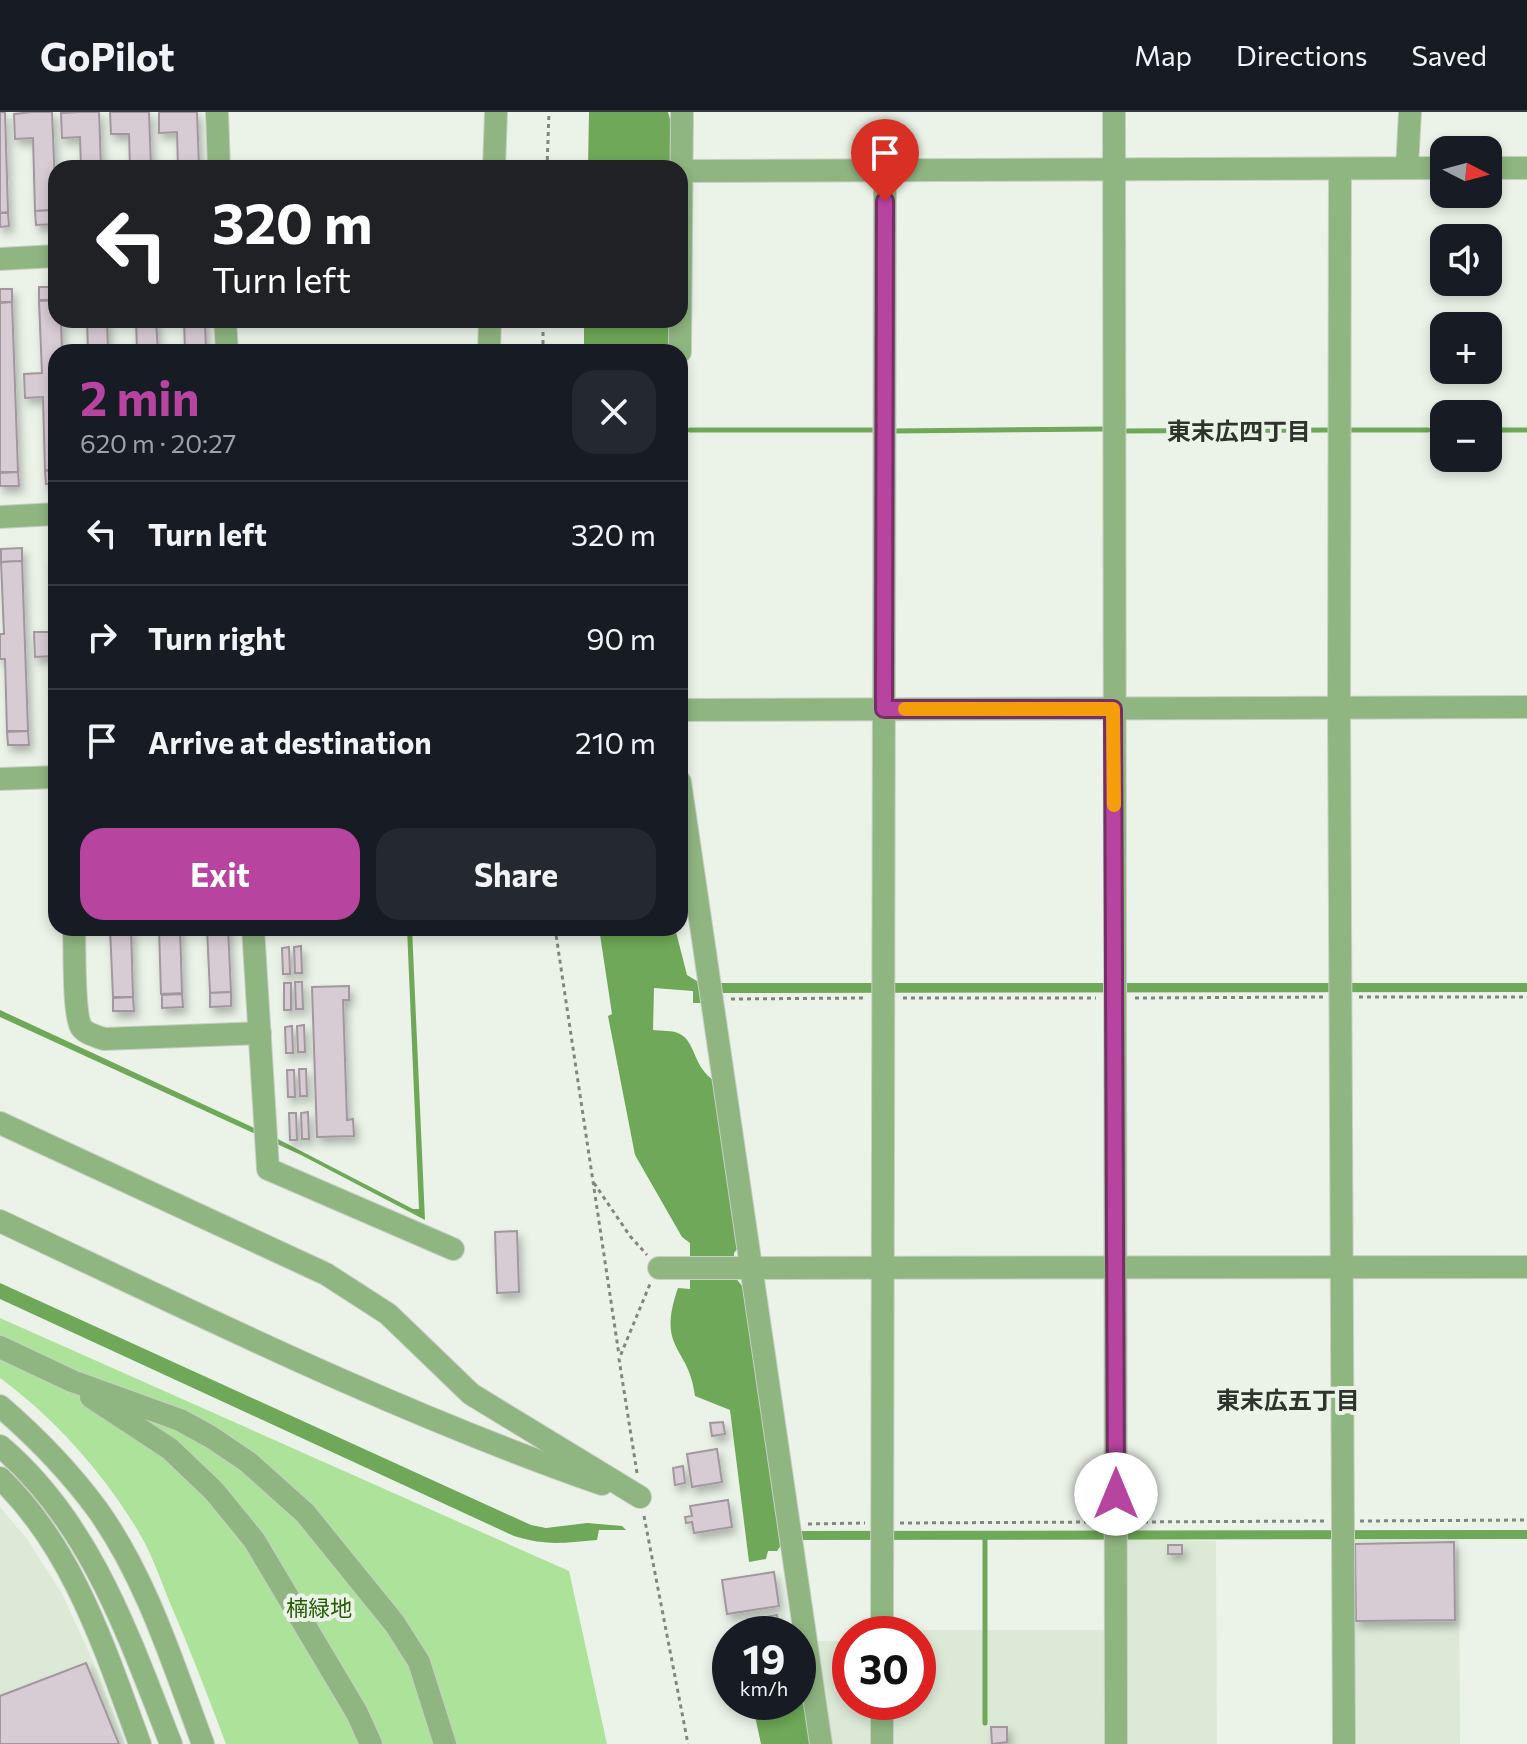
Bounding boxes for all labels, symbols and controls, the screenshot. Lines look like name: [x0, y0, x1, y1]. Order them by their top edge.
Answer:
text: GoPilot: [40, 32, 175, 79]
text: Map: [1134, 38, 1192, 72]
text: Directions: [1236, 38, 1367, 72]
text: Saved: [1411, 38, 1487, 72]
pin: [851, 119, 919, 201]
icon: arrive: [863, 131, 907, 175]
north arrow: [1430, 136, 1502, 208]
map controls: [1430, 136, 1502, 472]
text: 320 m: [212, 187, 373, 256]
icon: left: [80, 192, 184, 296]
button: sound: [1430, 224, 1502, 296]
text: Turn left: [212, 256, 351, 300]
button: +: [1430, 312, 1502, 384]
text: 2 min: [80, 367, 200, 426]
button: close: [572, 370, 656, 454]
button: −: [1430, 400, 1502, 472]
district label: 東末広四丁目: [1167, 416, 1311, 445]
text: 620 m · 20:27: [80, 427, 236, 458]
icon: left: [80, 511, 124, 555]
text: Turn left: [148, 515, 267, 552]
text: 320 m: [571, 515, 656, 552]
icon: right: [80, 615, 124, 659]
text: Turn right: [148, 619, 285, 656]
text: 90 m: [586, 619, 656, 656]
icon: arrive: [80, 719, 124, 763]
text: Arrive at destination: [148, 723, 432, 760]
text: 210 m: [575, 723, 656, 760]
button: Exit: [80, 828, 360, 920]
button: Share: [376, 828, 656, 920]
district label: 東末広五丁目: [1216, 1385, 1360, 1414]
position arrow: [1074, 1452, 1158, 1536]
park label: 楠緑地: [286, 1594, 352, 1621]
speed limit sign: 30: [832, 1616, 936, 1720]
text: 19: [743, 1633, 785, 1682]
text: km/h: [740, 1676, 788, 1700]

